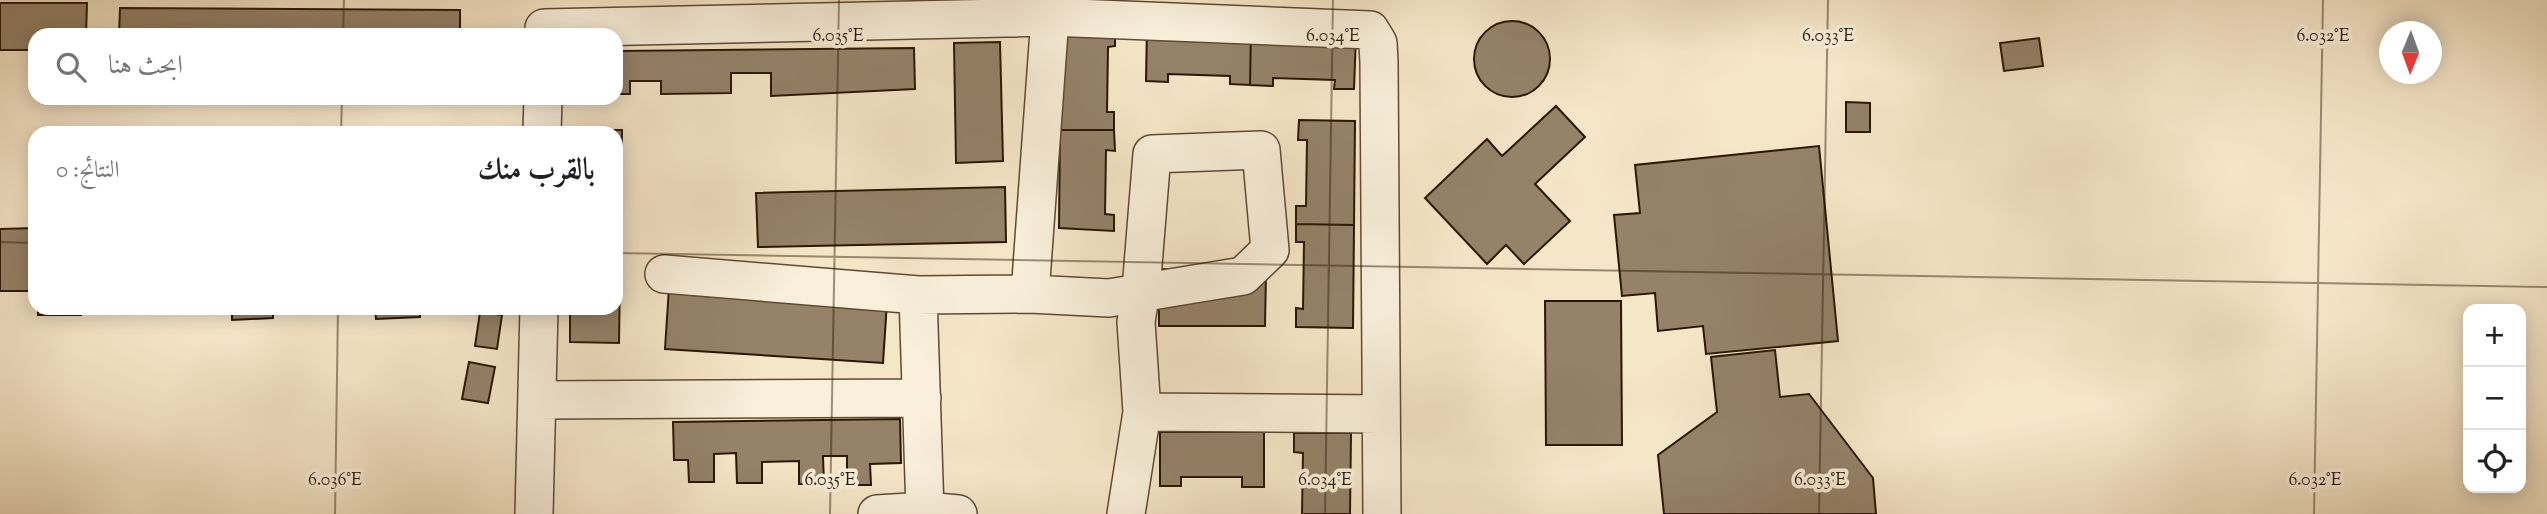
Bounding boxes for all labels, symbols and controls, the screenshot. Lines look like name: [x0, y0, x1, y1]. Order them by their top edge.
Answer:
north arrow: [2379, 21, 2442, 84]
text: 6.035°E: [812, 24, 864, 50]
text: 6.034°E: [1306, 24, 1360, 50]
text: 6.033°E: [1802, 24, 1854, 50]
text: 6.032°E: [2296, 24, 2350, 50]
search box: [28, 28, 623, 105]
icon: search: [52, 48, 90, 86]
text: ابحث هنا: [108, 48, 183, 85]
text: بالقرب منك: [478, 150, 595, 193]
text: النتائج: 0: [56, 155, 119, 188]
map controls: [2463, 304, 2526, 493]
button: +: [2463, 304, 2526, 367]
button: −: [2463, 367, 2526, 430]
button: locate: [2463, 430, 2526, 493]
text: 6.036°E: [308, 468, 362, 494]
text: 6.035°E: [804, 468, 856, 494]
text: 6.034°E: [1298, 468, 1352, 494]
text: 6.033°E: [1794, 468, 1846, 494]
text: 6.032°E: [2288, 468, 2342, 494]

